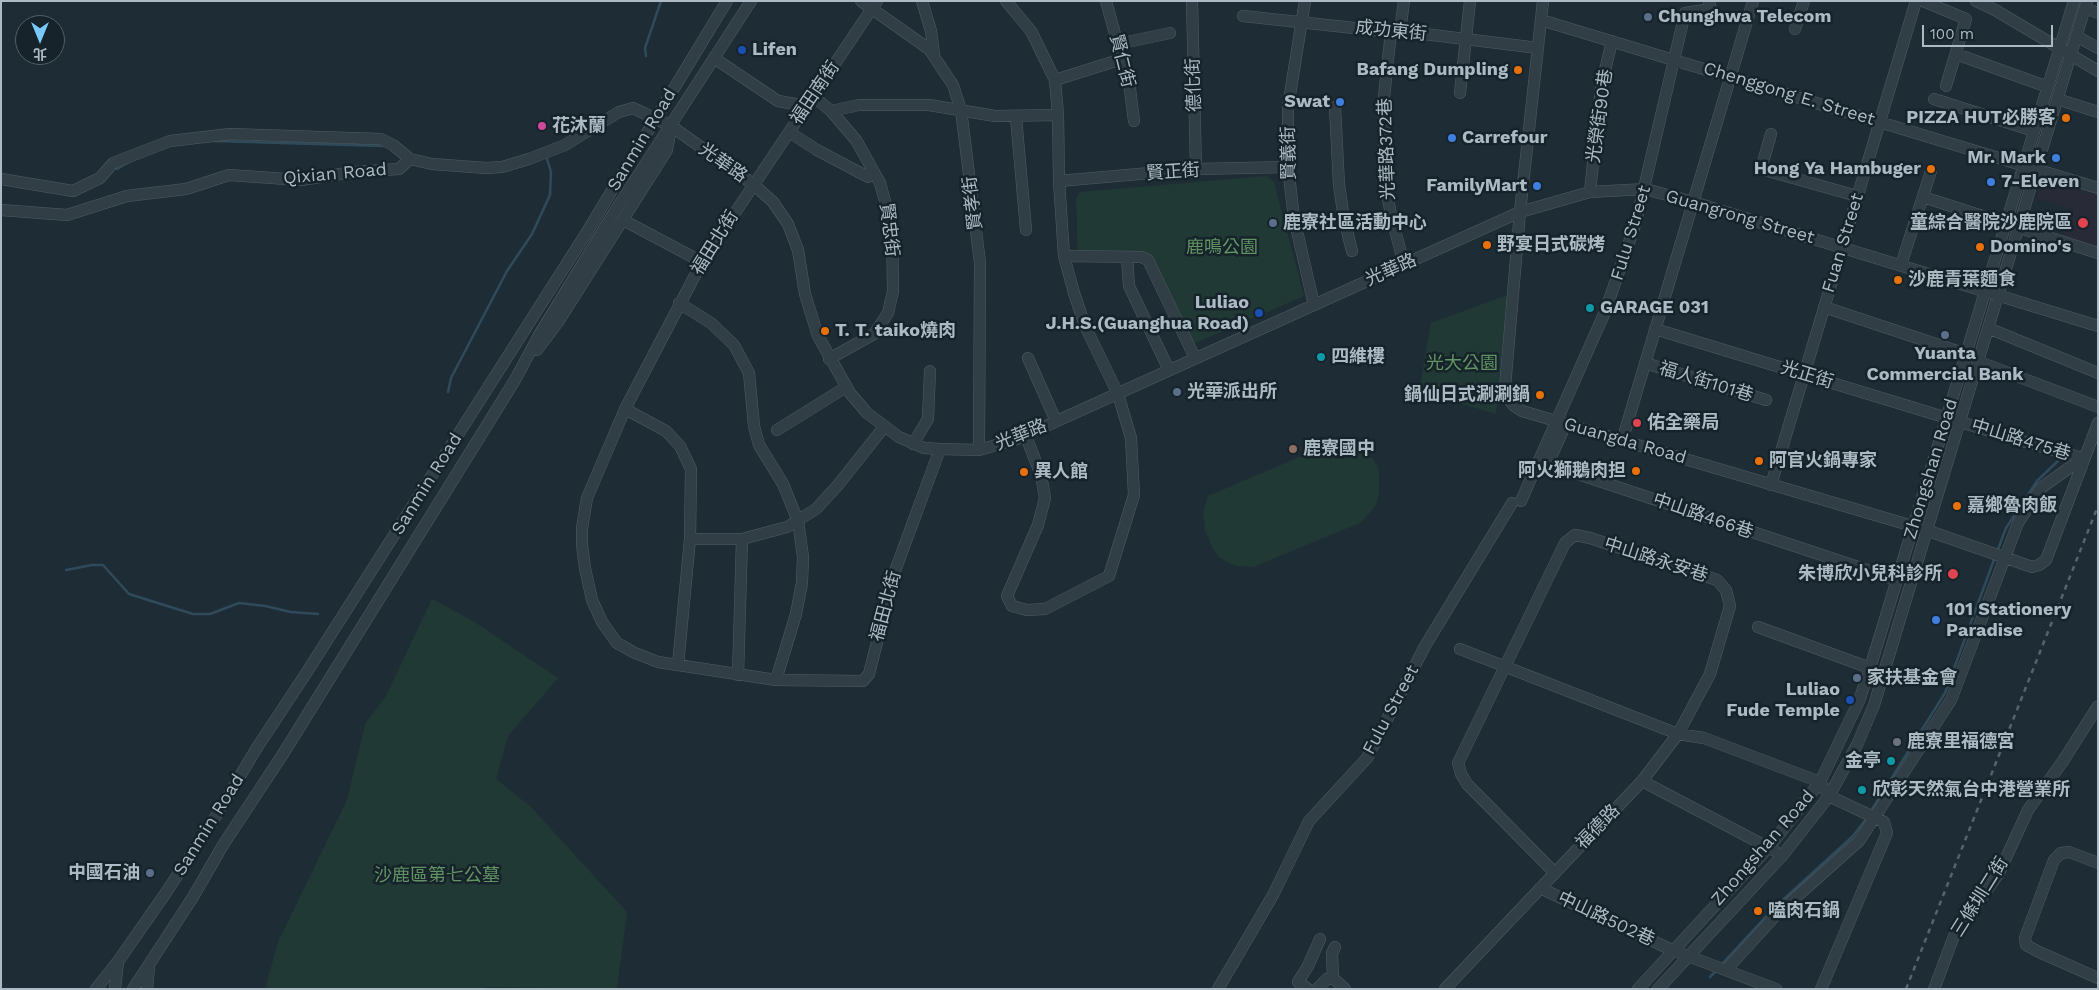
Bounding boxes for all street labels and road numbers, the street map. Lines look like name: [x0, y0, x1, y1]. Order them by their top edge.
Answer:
street label: 成功東街: [1354, 16, 1428, 46]
street label: 賢仁街: [1105, 32, 1139, 90]
street label: 福田南街: [786, 57, 844, 129]
street label: 德化街: [1182, 58, 1206, 112]
street label: Chenggong E. Street: [1701, 58, 1877, 130]
street label: 光榮街90巷: [1583, 68, 1617, 164]
street label: Sanmin Road: [603, 85, 681, 195]
street label: 光華路372巷: [1374, 97, 1400, 201]
street label: 賢義街: [1278, 126, 1300, 180]
street label: 光華路: [695, 139, 751, 187]
street label: Qixian Road: [282, 159, 388, 189]
street label: 賢正街: [1145, 159, 1201, 185]
street label: 賢孝街: [959, 175, 987, 231]
street label: Fulu Street: [1606, 183, 1656, 283]
street label: Guangrong Street: [1663, 185, 1817, 249]
street label: Fuan Street: [1818, 191, 1868, 295]
street label: 賢忠街: [875, 202, 903, 258]
street label: 福田北街: [687, 207, 743, 279]
street label: 光華路: [1362, 249, 1420, 291]
street label: 福人街101巷: [1656, 357, 1756, 407]
street label: 光正街: [1778, 357, 1836, 393]
street label: Zhongshan Road: [1899, 396, 1963, 542]
street label: Guangda Road: [1561, 413, 1689, 469]
street label: 光華路: [992, 415, 1050, 455]
street label: 中山路475巷: [1969, 415, 2073, 465]
street label: Sanmin Road: [387, 429, 467, 539]
street label: 中山路466巷: [1650, 489, 1756, 543]
street label: 中山路永安巷: [1601, 533, 1711, 587]
street label: 福田北街: [866, 568, 906, 644]
street label: Fulu Street: [1358, 662, 1424, 758]
street label: Sanmin Road: [169, 770, 249, 880]
street label: Zhongshan Road: [1707, 786, 1819, 910]
street label: 福德路: [1571, 800, 1625, 854]
street label: 三條圳二街: [1947, 853, 2013, 941]
street label: 中山路502巷: [1554, 887, 1658, 951]

